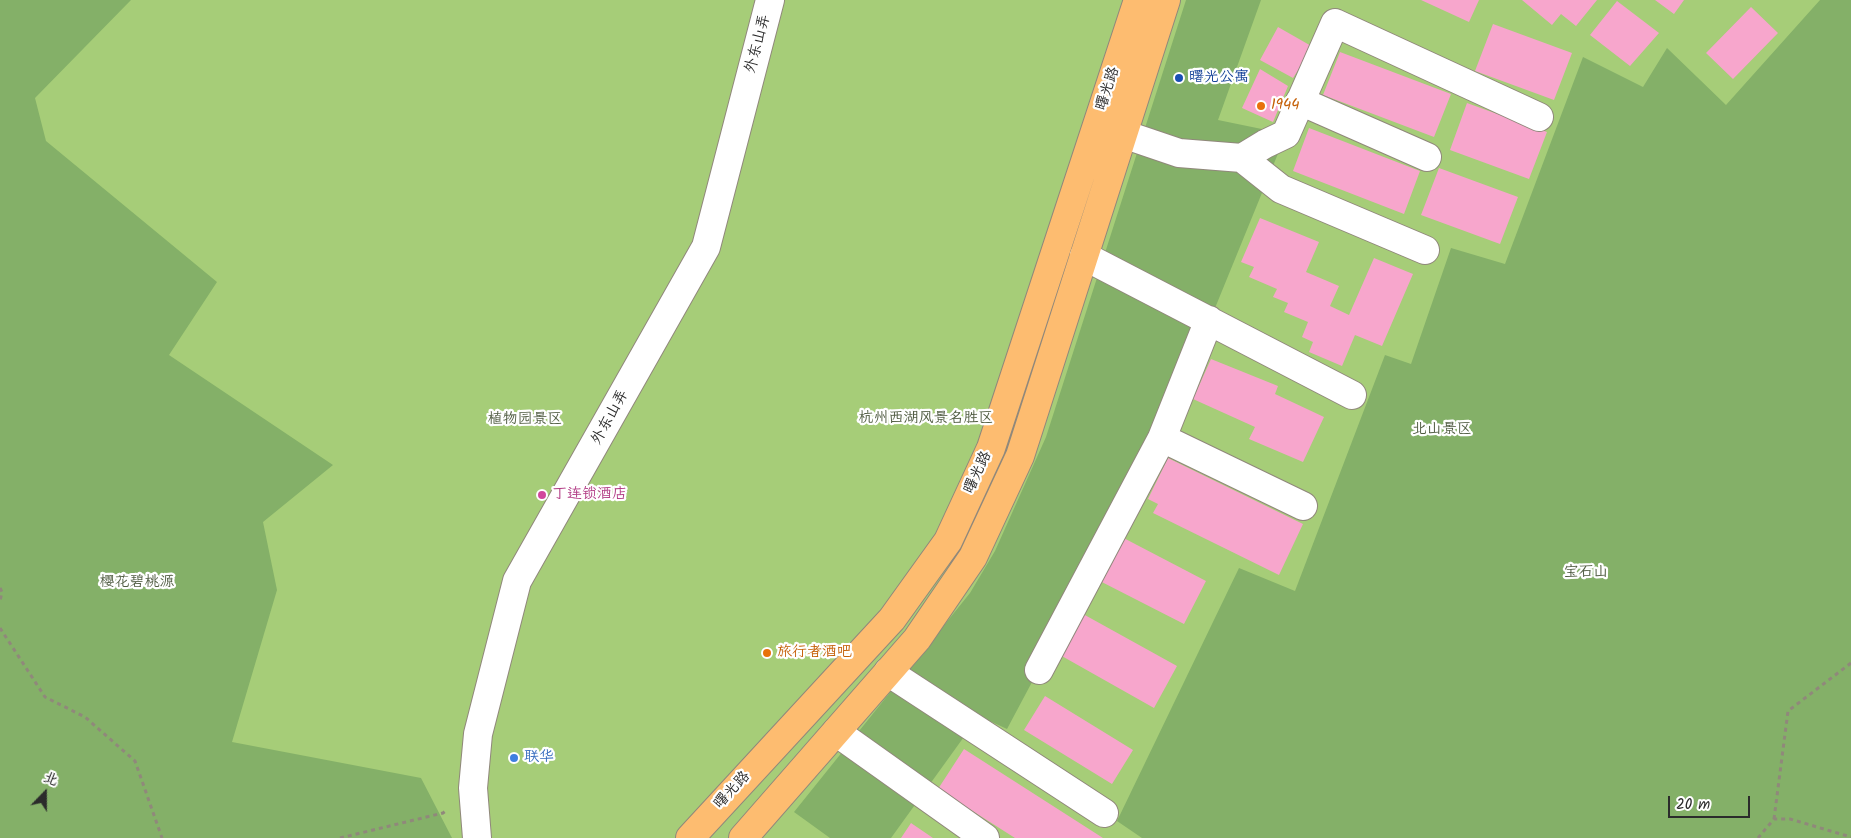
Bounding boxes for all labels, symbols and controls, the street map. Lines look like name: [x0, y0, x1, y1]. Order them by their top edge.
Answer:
street label: 外东山弄: [743, 13, 775, 75]
street label: 曙光路: [1093, 65, 1125, 113]
place label: 曙光公寓: [1189, 69, 1249, 87]
marker: 曙光公寓: [1173, 72, 1185, 84]
place label: 1944: [1271, 97, 1300, 115]
marker: 1944: [1255, 100, 1267, 112]
street label: 外东山弄: [589, 387, 633, 449]
park label: 杭州西湖风景名胜区: [859, 410, 993, 428]
park label: 植物园景区: [488, 411, 562, 429]
park label: 北山景区: [1412, 421, 1472, 439]
street label: 曙光路: [961, 449, 997, 497]
place label: 丁连锁酒店: [552, 486, 627, 504]
marker: 丁连锁酒店: [536, 489, 548, 501]
park label: 宝石山: [1564, 564, 1608, 582]
park label: 樱花碧桃源: [100, 574, 174, 592]
place label: 旅行者酒吧: [777, 644, 852, 662]
marker: 旅行者酒吧: [761, 647, 773, 659]
place label: 联华: [524, 749, 554, 767]
marker: 联华: [508, 752, 520, 764]
text: 北: [40, 766, 61, 792]
north arrow: [20, 768, 70, 818]
street label: 曙光路: [711, 768, 755, 814]
scale bar: [1671, 786, 1754, 818]
text: 20 m: [1676, 793, 1710, 817]

